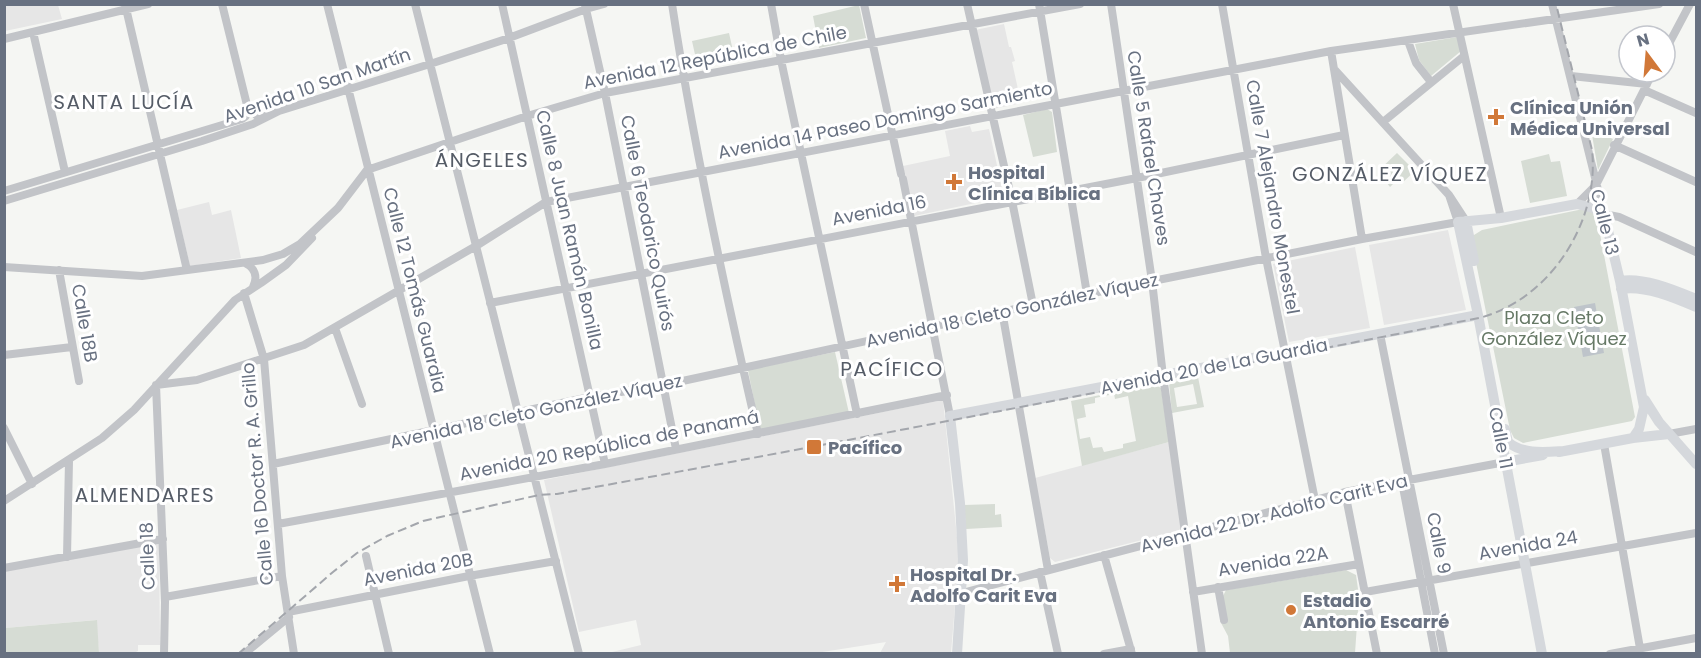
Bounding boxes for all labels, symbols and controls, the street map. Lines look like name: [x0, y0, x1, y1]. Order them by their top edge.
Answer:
street label: Avenida 12 República de Chile: [581, 19, 849, 95]
north arrow: [1617, 24, 1677, 84]
text: N: [1634, 27, 1652, 53]
street label: Avenida 10 San Martín: [220, 41, 414, 129]
street label: Calle 5 Rafael Chaves: [1121, 49, 1177, 247]
street label: Avenida 14 Paseo Domingo Sarmiento: [716, 75, 1054, 165]
street label: Calle 7 Alejandro Monestel: [1240, 78, 1306, 316]
district label: SANTA LUCÍA: [53, 88, 195, 116]
place label: Clínica Unión Médica Universal: [1510, 95, 1670, 141]
street label: Calle 8 Juan Ramón Bonilla: [530, 108, 610, 352]
marker: Clínica Unión Médica Universal: [1487, 108, 1505, 126]
street label: Calle 6 Teodorico Quirós: [615, 113, 681, 333]
district label: ÁNGELES: [435, 146, 529, 174]
place label: Hospital Clínica Bíblica: [968, 160, 1101, 206]
district label: GONZÁLEZ VÍQUEZ: [1292, 160, 1488, 188]
marker: Hospital Clínica Bíblica: [945, 173, 963, 191]
street label: Calle 12 Tomás Guardia: [377, 185, 453, 395]
street label: Calle 13: [1585, 186, 1625, 258]
street label: Avenida 16: [830, 189, 928, 231]
street label: Avenida 18 Cleto González Víquez: [863, 267, 1161, 353]
street label: Calle 18B: [66, 282, 104, 364]
park label: Plaza Cleto González Víquez: [1481, 305, 1627, 351]
street label: Avenida 20 de La Guardia: [1098, 332, 1330, 400]
district label: PACÍFICO: [840, 355, 944, 383]
street label: Calle 16 Doctor R. A. Grillo: [235, 362, 279, 586]
street label: Avenida 18 Cleto González Víquez: [387, 368, 685, 454]
street label: Avenida 20 República de Panamá: [457, 404, 761, 486]
street label: Calle 11: [1483, 405, 1519, 471]
place label: Pacífico: [828, 435, 902, 460]
marker: Pacífico: [805, 438, 823, 456]
street label: Avenida 22 Dr. Adolfo Carit Eva: [1138, 468, 1410, 558]
district label: ALMENDARES: [75, 481, 215, 509]
street label: Calle 9: [1421, 510, 1457, 576]
street label: Calle 18: [133, 522, 161, 590]
street label: Avenida 24: [1477, 524, 1579, 566]
street label: Avenida 22A: [1216, 540, 1330, 582]
street label: Avenida 20B: [361, 546, 475, 592]
place label: Hospital Dr. Adolfo Carit Eva: [910, 562, 1057, 608]
marker: Hospital Dr. Adolfo Carit Eva: [888, 575, 906, 593]
place label: Estadio Antonio Escarré: [1303, 588, 1449, 634]
marker: Estadio Antonio Escarré: [1284, 603, 1298, 617]

